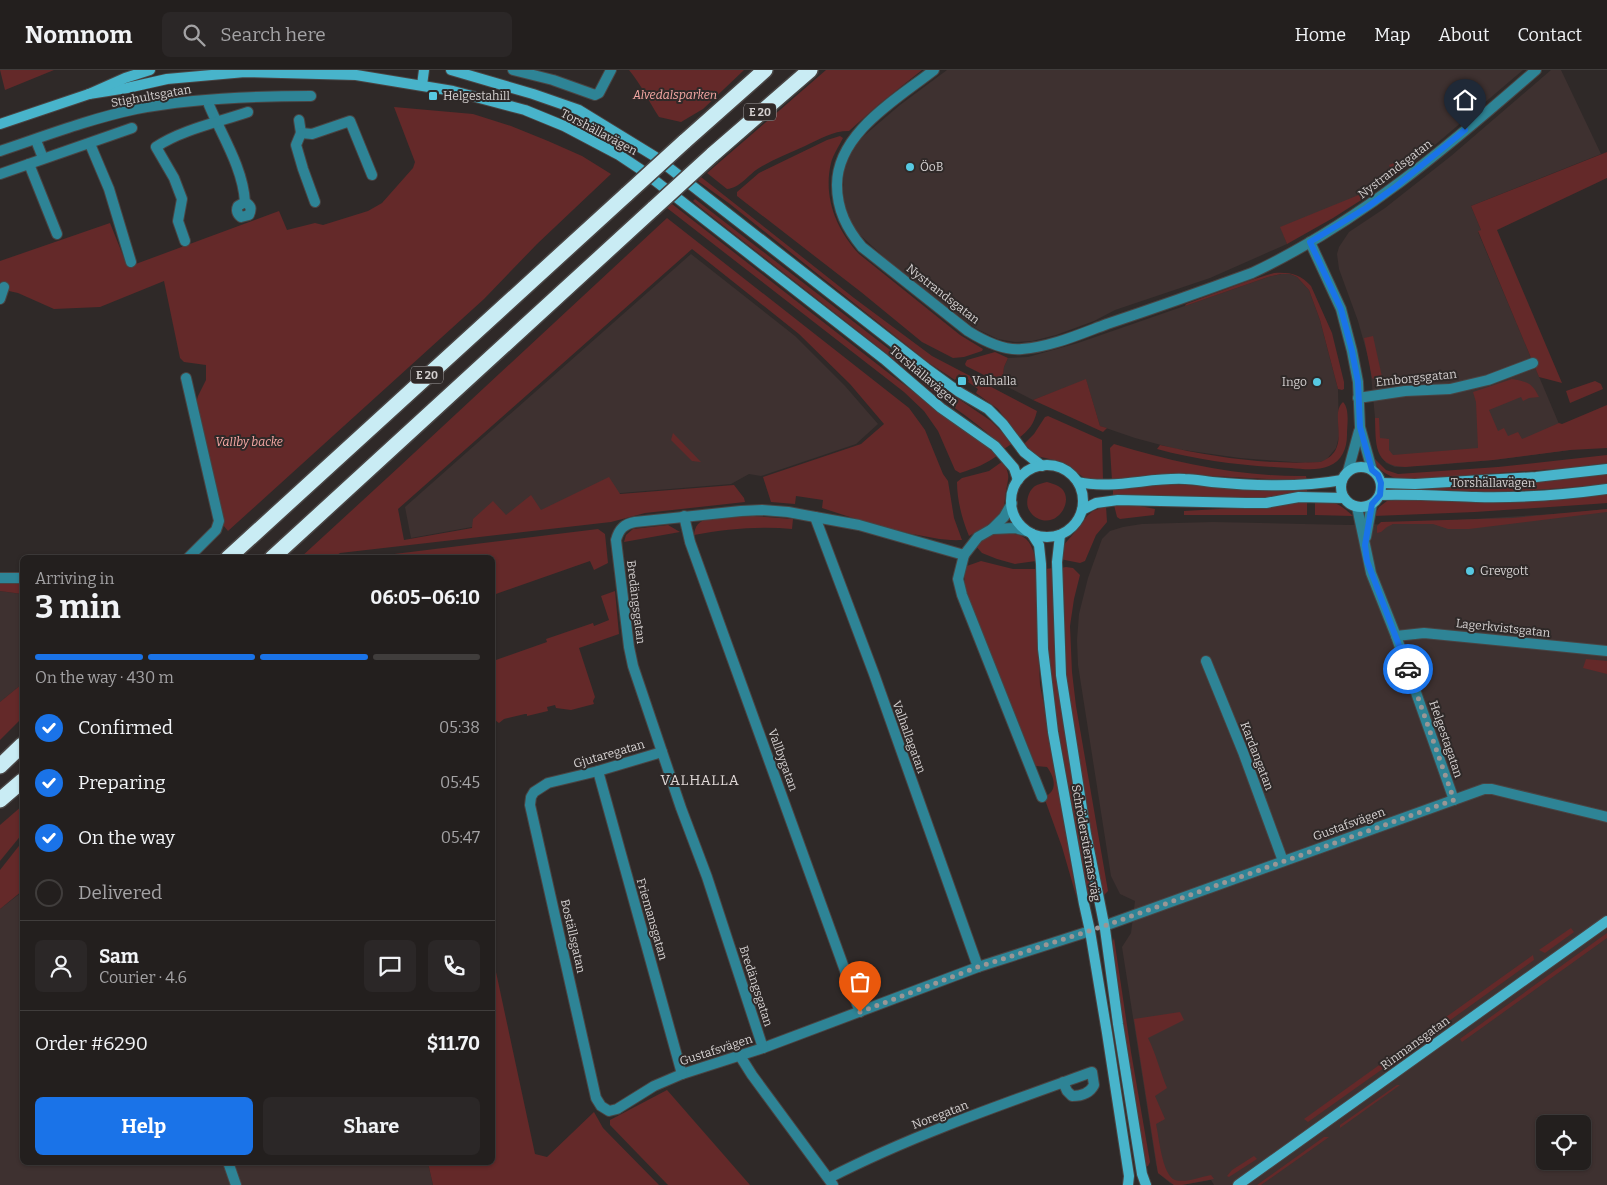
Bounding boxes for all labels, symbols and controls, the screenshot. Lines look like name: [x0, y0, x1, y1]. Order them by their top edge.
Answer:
search box: [162, 12, 512, 57]
text: Nomnom: [25, 21, 132, 49]
icon: search: [180, 21, 208, 49]
text: Search here: [220, 23, 326, 46]
text: Home: [1295, 24, 1346, 46]
text: Map: [1374, 24, 1410, 46]
text: About: [1438, 24, 1489, 46]
text: Contact: [1517, 24, 1582, 46]
pin: [1444, 79, 1486, 130]
street label: Stighultsgatan: [110, 82, 193, 110]
icon: home: [1451, 86, 1479, 114]
park label: Alvedalsparken: [632, 88, 717, 102]
place label: Helgestahill: [443, 89, 511, 103]
marker: Helgestahill: [427, 90, 439, 102]
road number: E 20: [744, 104, 776, 121]
street label: Torshällavägen: [558, 106, 640, 158]
street label: Nystrandsgatan: [1355, 136, 1435, 201]
place label: ÖoB: [920, 159, 944, 174]
marker: ÖoB: [904, 161, 916, 173]
street label: Nystrandsgatan: [904, 261, 983, 327]
street label: Torshällavägen: [887, 343, 961, 409]
road number: E 20: [411, 366, 443, 384]
street label: Emborgsgatan: [1375, 367, 1458, 389]
place label: Valhalla: [972, 374, 1017, 388]
marker: Valhalla: [956, 375, 968, 387]
place label: Ingo: [1282, 375, 1307, 389]
marker: Ingo: [1311, 376, 1323, 388]
park label: Vallby backe: [215, 435, 283, 449]
street label: Torshällavägen: [1451, 476, 1536, 490]
street label: Bredängsgatan: [624, 559, 648, 645]
place label: Grevgott: [1480, 564, 1529, 578]
marker: Grevgott: [1464, 565, 1476, 577]
text: Arriving in: [35, 569, 114, 588]
text: 06:05–06:10: [370, 586, 480, 609]
text: 3 min: [35, 588, 121, 626]
street label: Lagerkvistsgatan: [1455, 616, 1551, 640]
courier: [1383, 644, 1433, 694]
icon: car: [1394, 655, 1422, 683]
text: On the way · 430 m: [35, 668, 174, 687]
street label: Valhallagatan: [889, 699, 929, 776]
street label: Helgestagatan: [1426, 699, 1466, 780]
icon: check: [35, 714, 63, 742]
text: Confirmed: [78, 716, 173, 739]
text: 05:38: [439, 718, 480, 737]
street label: Kardangatan: [1238, 720, 1277, 793]
street label: Vallbygatan: [765, 727, 801, 793]
street label: Gjutaregatan: [572, 737, 647, 771]
icon: check: [35, 769, 63, 797]
text: Preparing: [78, 771, 166, 794]
district label: VALHALLA: [660, 772, 740, 789]
text: 05:45: [440, 773, 480, 792]
street label: Schröderstiernas väg: [1069, 784, 1103, 903]
street label: Gustafsvägen: [1311, 804, 1387, 844]
icon: check: [35, 824, 63, 852]
text: On the way: [78, 826, 175, 849]
text: 05:47: [441, 828, 480, 847]
street label: Friemansgatan: [634, 876, 671, 962]
text: Delivered: [78, 881, 162, 904]
street label: Boställsgatan: [558, 898, 588, 975]
button: person: [35, 940, 87, 992]
button: chat: [364, 940, 416, 992]
button: phone: [428, 940, 480, 992]
street label: Bredängsgatan: [736, 944, 776, 1029]
text: Sam: [99, 945, 139, 968]
pin: [839, 961, 881, 1012]
text: Courier · 4.6: [99, 968, 187, 987]
icon: bag: [846, 968, 874, 996]
street label: Rinmansgatan: [1378, 1013, 1453, 1073]
text: Order #6290: [35, 1032, 148, 1055]
text: $11.70: [427, 1032, 480, 1055]
street label: Gustafsvägen: [678, 1032, 755, 1068]
button: Help: [35, 1097, 253, 1155]
button: Share: [263, 1097, 480, 1155]
street label: Noregatan: [910, 1098, 971, 1132]
map controls: [1536, 1115, 1591, 1170]
button: locate: [1536, 1115, 1591, 1170]

